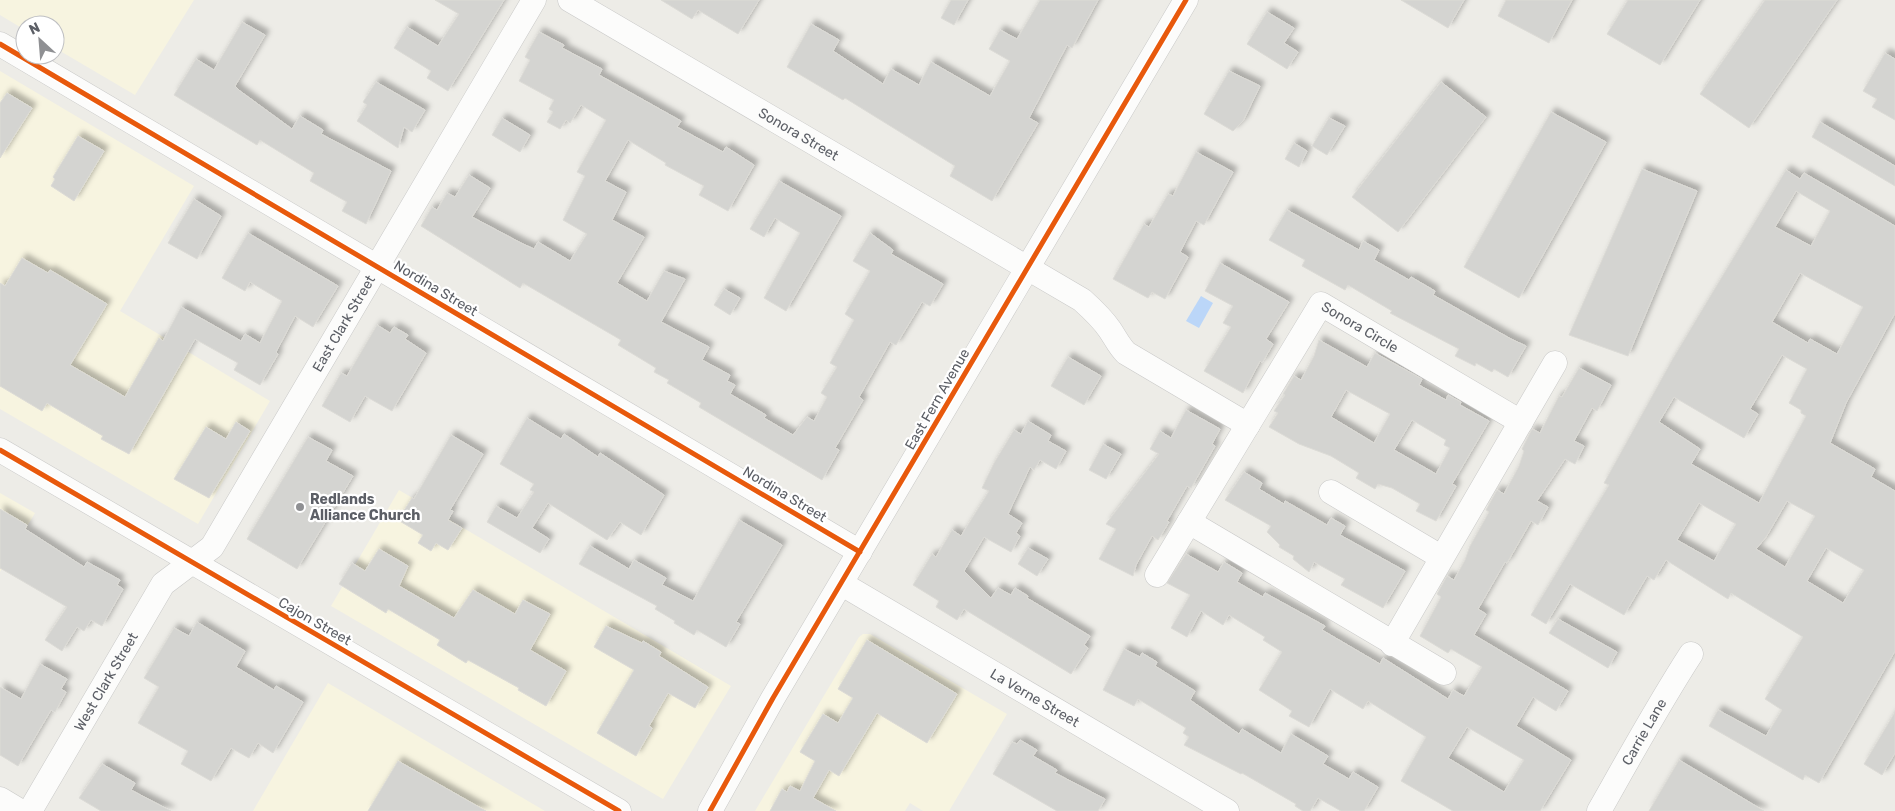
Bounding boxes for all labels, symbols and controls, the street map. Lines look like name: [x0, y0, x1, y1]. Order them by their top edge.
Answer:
north arrow: [15, 15, 65, 65]
text: N: [26, 19, 43, 39]
street label: Sonora Street: [755, 104, 842, 165]
street label: Nordina Street: [391, 257, 481, 320]
street label: East Clark Street: [309, 272, 379, 375]
street label: Sonora Circle: [1318, 298, 1401, 357]
street label: East Fern Avenue: [902, 346, 973, 453]
street label: Nordina Street: [740, 463, 830, 526]
place label: Redlands Alliance Church: [310, 491, 420, 524]
marker: Redlands Alliance Church: [294, 501, 306, 513]
street label: Cajon Street: [275, 594, 355, 649]
street label: West Clark Street: [71, 629, 142, 734]
street label: La Verne Street: [987, 665, 1083, 731]
street label: Carrie Lane: [1618, 696, 1670, 768]

